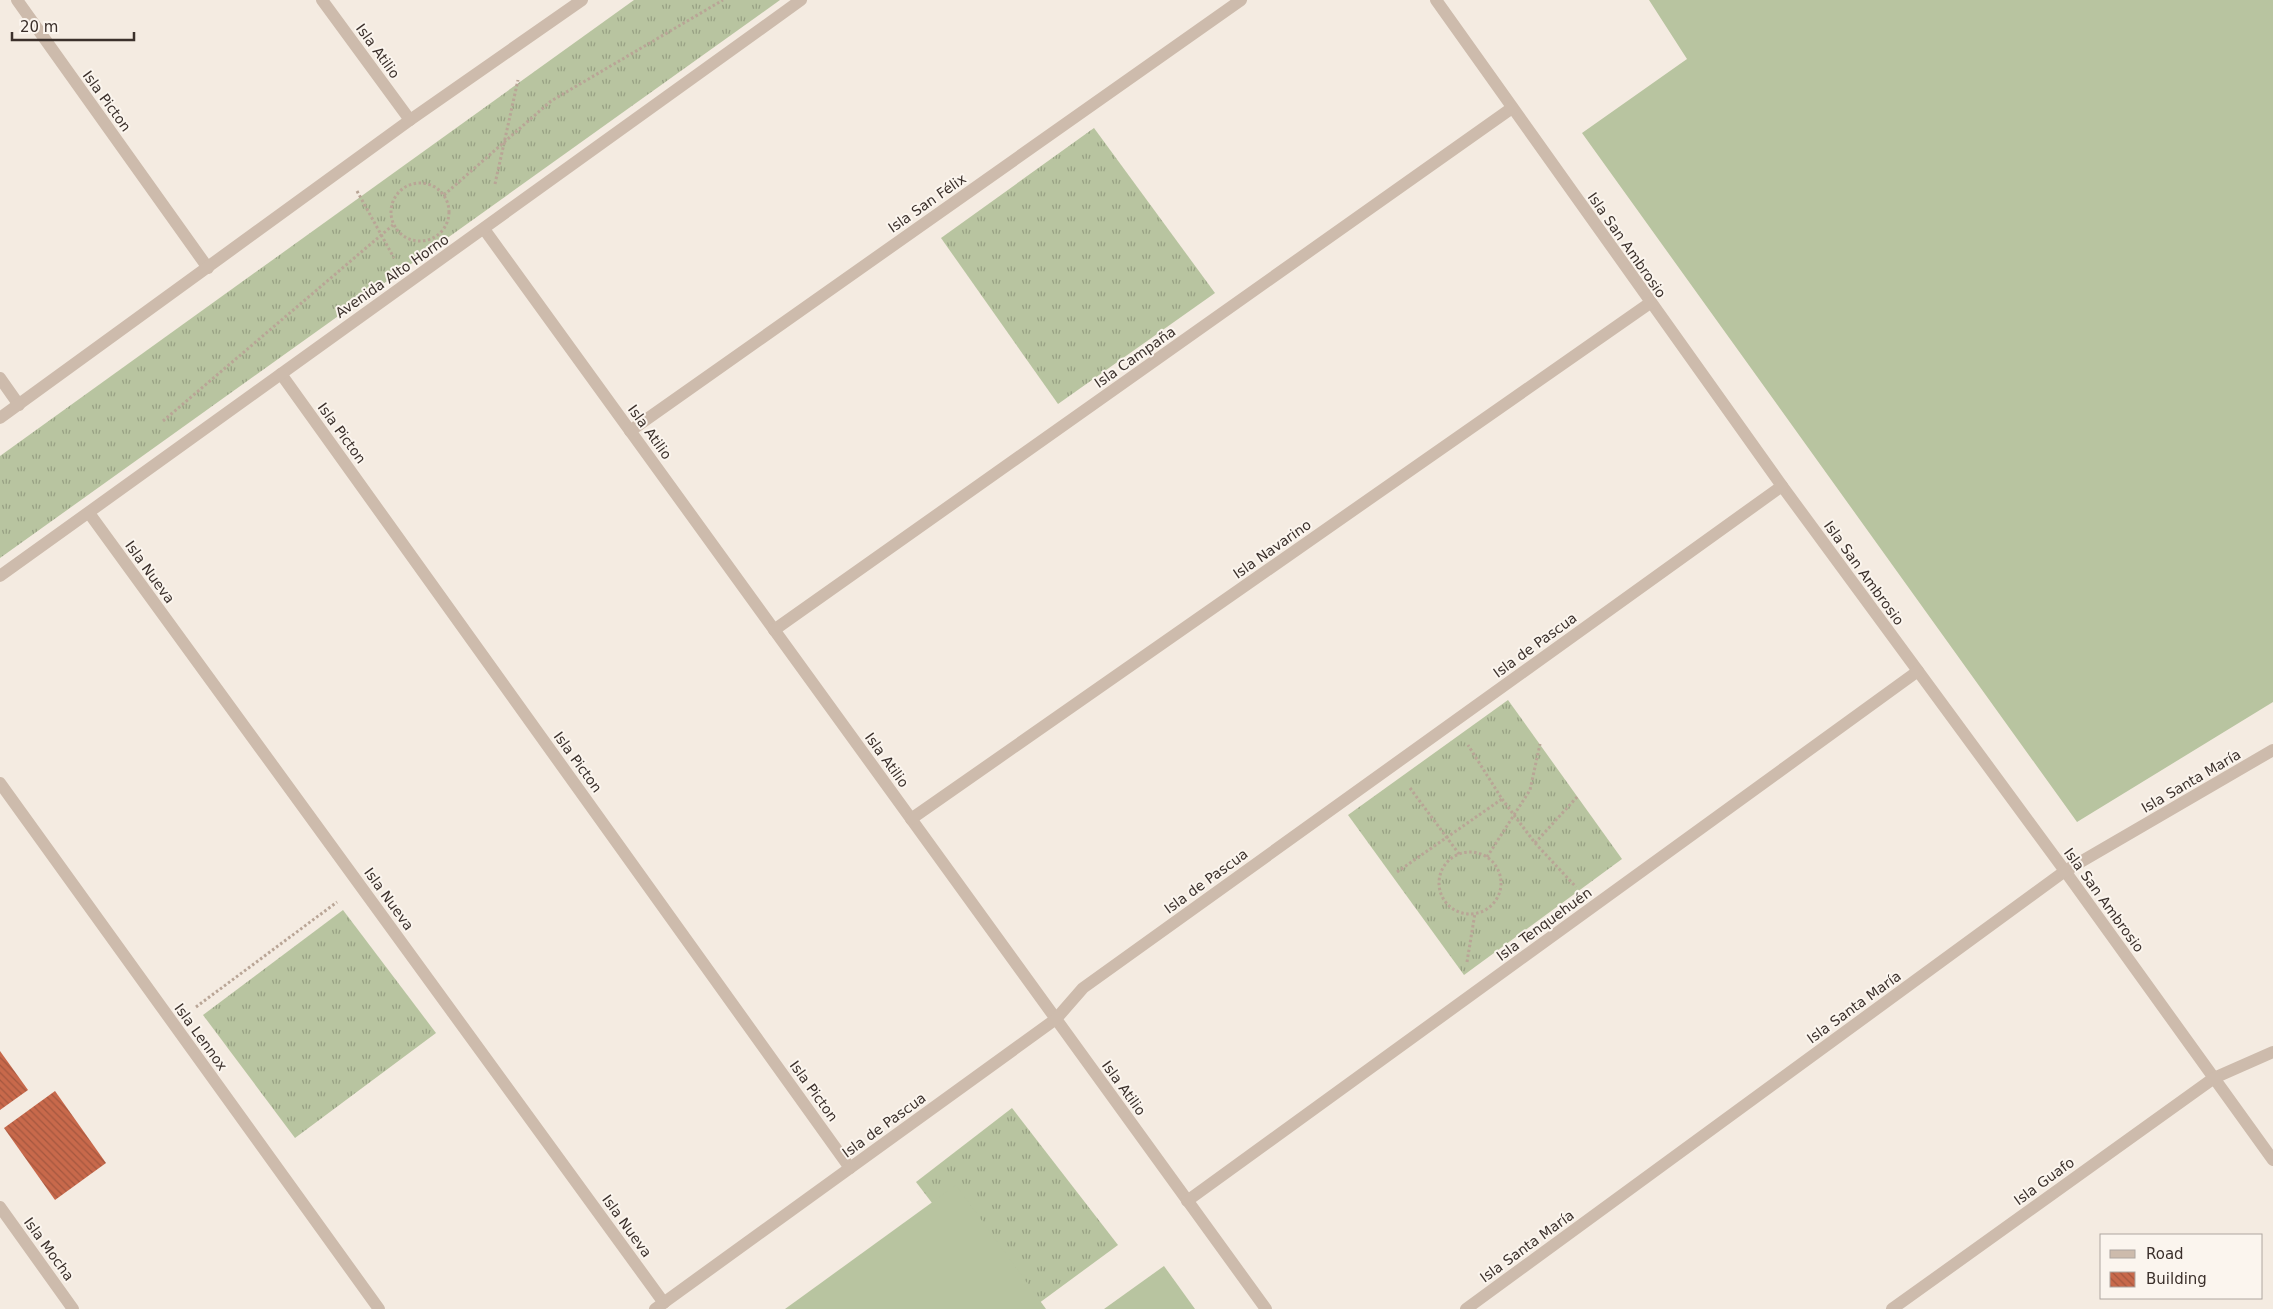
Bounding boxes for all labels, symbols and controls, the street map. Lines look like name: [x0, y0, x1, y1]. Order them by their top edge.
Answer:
scale bar: [12, 10, 135, 42]
text: 20 m: [20, 18, 58, 36]
street label: Isla Atilio: [353, 21, 403, 81]
street label: Isla Picton: [80, 68, 134, 134]
street label: Isla San Félix: [885, 170, 969, 236]
street label: Isla San Ambrosio: [1585, 189, 1669, 301]
street label: Avenida Alto Horno: [332, 231, 452, 321]
street label: Isla Campaña: [1091, 323, 1179, 391]
street label: Isla Picton: [315, 400, 369, 466]
street label: Isla Atilio: [625, 402, 675, 462]
street label: Isla Navarino: [1230, 516, 1314, 582]
street label: Isla San Ambrosio: [1821, 518, 1907, 628]
street label: Isla Nueva: [122, 538, 178, 606]
street label: Isla de Pascua: [1490, 609, 1580, 681]
street label: Isla Picton: [551, 729, 605, 795]
street label: Isla Atilio: [862, 730, 912, 790]
street label: Isla Santa María: [2138, 746, 2244, 816]
street label: Isla de Pascua: [1161, 845, 1251, 917]
street label: Isla San Ambrosio: [2061, 845, 2147, 955]
street label: Isla Nueva: [361, 865, 417, 933]
street label: Isla Tenquehuén: [1493, 884, 1595, 964]
street label: Isla Santa María: [1804, 968, 1904, 1046]
street label: Isla Lennox: [171, 1000, 231, 1074]
street label: Isla Picton: [787, 1058, 841, 1124]
street label: Isla Atilio: [1099, 1058, 1149, 1118]
street label: Isla de Pascua: [839, 1089, 929, 1161]
street label: Isla Guafo: [2011, 1154, 2077, 1208]
street label: Isla Nueva: [599, 1192, 655, 1260]
street label: Isla Santa María: [1477, 1207, 1577, 1285]
street label: Isla Mocha: [21, 1214, 77, 1284]
legend: [2100, 1234, 2263, 1299]
text: Road: [2146, 1245, 2184, 1263]
text: Building: [2146, 1270, 2207, 1288]

